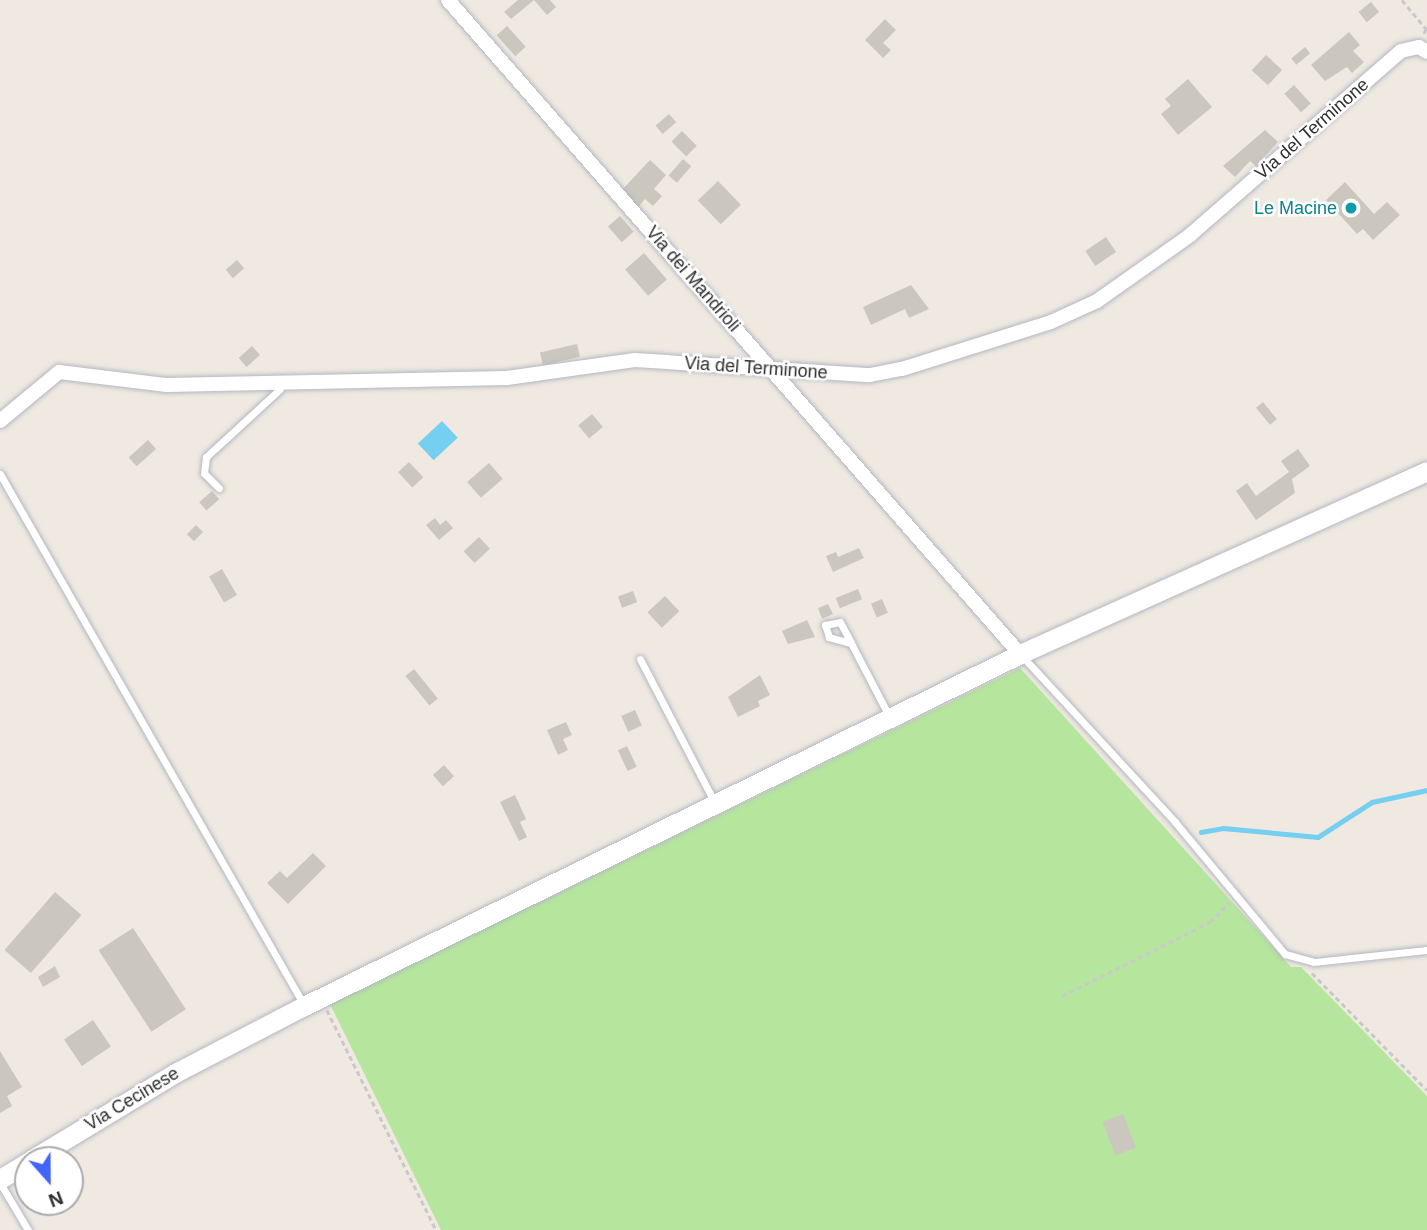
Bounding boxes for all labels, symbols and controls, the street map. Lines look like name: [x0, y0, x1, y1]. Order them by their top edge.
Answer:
street label: Via del Terminone: [1251, 74, 1373, 184]
place label: Le Macine: [1254, 197, 1337, 219]
marker: Le Macine: [1343, 200, 1359, 216]
street label: Via dei Mandrioli: [641, 222, 745, 336]
street label: Via del Terminone: [684, 352, 828, 384]
street label: Via Cecinese: [81, 1063, 183, 1135]
north arrow: [14, 1146, 84, 1216]
text: N: [46, 1187, 66, 1211]

